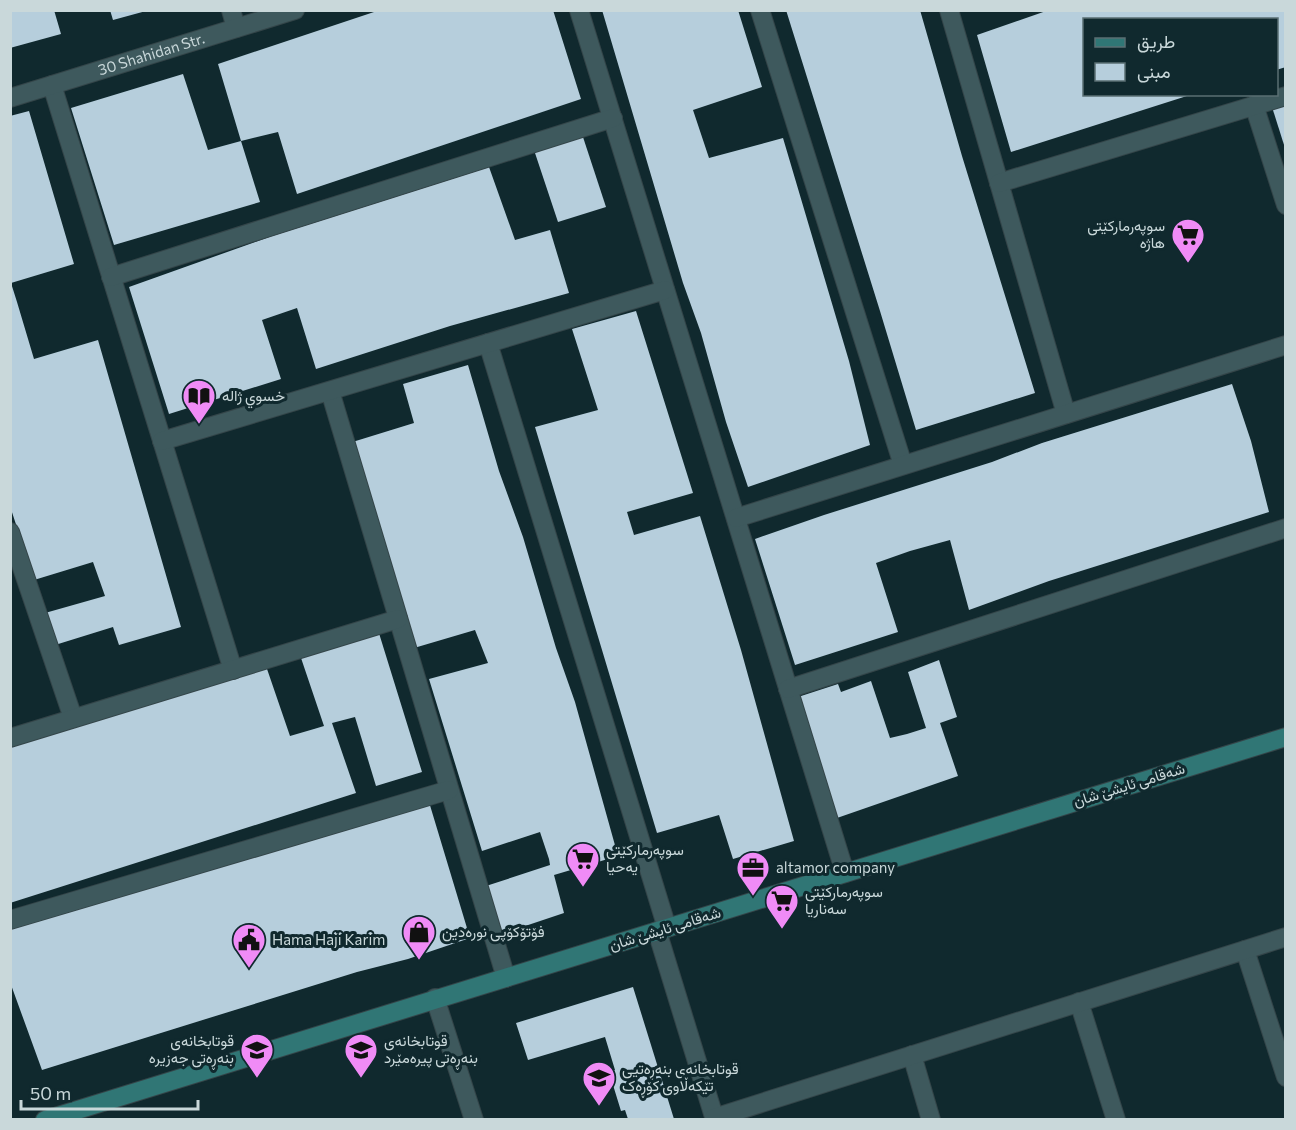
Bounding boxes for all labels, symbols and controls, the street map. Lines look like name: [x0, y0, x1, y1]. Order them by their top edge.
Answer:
legend: [1083, 18, 1278, 96]
street label: 30 Shahidan Str.: [96, 28, 207, 78]
text: طريق: [1137, 30, 1175, 53]
text: مبنى: [1137, 60, 1171, 83]
place label: سوپەرمارکێتی هاژە: [1087, 216, 1165, 252]
supermarket icon: سوپەرمارکێتی هاژە: [1170, 217, 1206, 264]
library icon: خسوي ژاله: [181, 378, 217, 425]
place label: خسوي ژاله: [222, 386, 285, 409]
street label: شەقامی ئایشێ شان: [1071, 758, 1187, 811]
place label: سوپەرمارکێتی یەحیا: [606, 840, 684, 876]
supermarket icon: سوپەرمارکێتی یەحیا: [565, 841, 601, 888]
office icon: altamor company: [735, 850, 771, 897]
place label: altamor company: [776, 858, 895, 876]
place label: سوپەرمارکێتی سەناریا: [805, 882, 883, 918]
supermarket icon: سوپەرمارکێتی سەناریا: [764, 883, 800, 930]
street label: شەقامی ئایشێ شان: [607, 902, 723, 955]
shop icon: فۆتۆکۆپی نورەدین: [401, 914, 437, 961]
public building icon: Hama Haji Karim: [231, 922, 267, 969]
place label: فۆتۆکۆپی نورەدین: [442, 922, 545, 942]
place label: Hama Haji Karim: [272, 930, 385, 948]
place label: قوتابخانەی بنەڕەتی جەزیرە: [149, 1031, 234, 1070]
place label: قوتابخانەی بنەڕەتی پیرەمێرد: [384, 1031, 478, 1070]
school or university icon: قوتابخانەی بنەڕەتی جەزیرە: [239, 1032, 275, 1079]
school or university icon: قوتابخانەی بنەڕەتی پیرەمێرد: [343, 1032, 379, 1079]
place label: قوتابخانەی بنەڕەتیی تێکەڵاوی کۆڕەک: [622, 1059, 739, 1098]
school or university icon: قوتابخانەی بنەڕەتیی تێکەڵاوی کۆڕەک: [581, 1060, 617, 1107]
scale bar: [21, 1073, 198, 1111]
text: 50 m: [30, 1082, 71, 1104]

